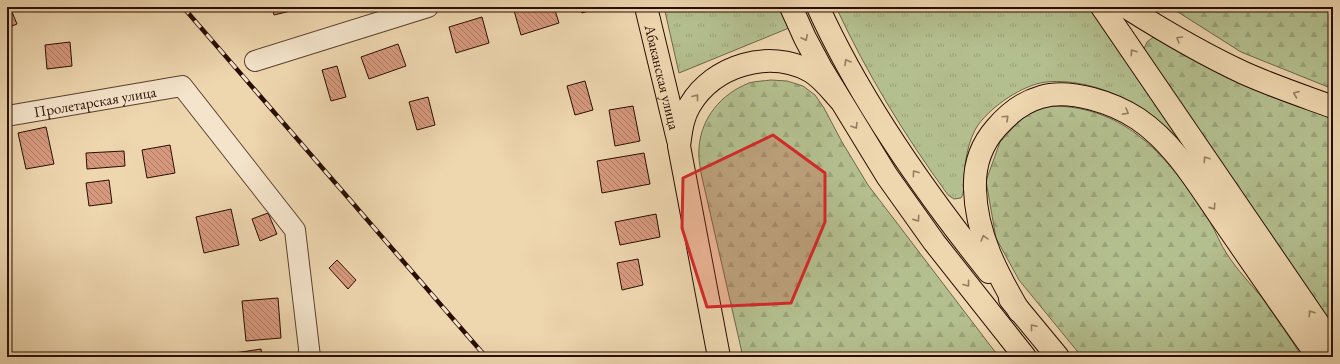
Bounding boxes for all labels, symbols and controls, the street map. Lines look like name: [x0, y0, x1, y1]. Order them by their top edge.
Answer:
street label: Абаканская улица: [641, 22, 685, 131]
one-way arrow: [800, 34, 808, 41]
one-way arrow: [1175, 36, 1183, 44]
one-way arrow: [1130, 49, 1138, 56]
one-way arrow: [844, 59, 851, 67]
street label: Пролетарская улица: [32, 81, 157, 121]
one-way arrow: [1293, 90, 1300, 98]
one-way arrow: [691, 95, 698, 102]
one-way arrow: [1122, 108, 1129, 115]
one-way arrow: [1001, 116, 1009, 123]
one-way arrow: [851, 122, 858, 129]
one-way arrow: [1203, 156, 1211, 163]
one-way arrow: [912, 171, 919, 178]
one-way arrow: [1208, 203, 1216, 210]
one-way arrow: [912, 215, 920, 222]
one-way arrow: [980, 235, 989, 242]
one-way arrow: [962, 279, 969, 286]
one-way arrow: [1308, 310, 1316, 317]
one-way arrow: [1030, 324, 1037, 332]

